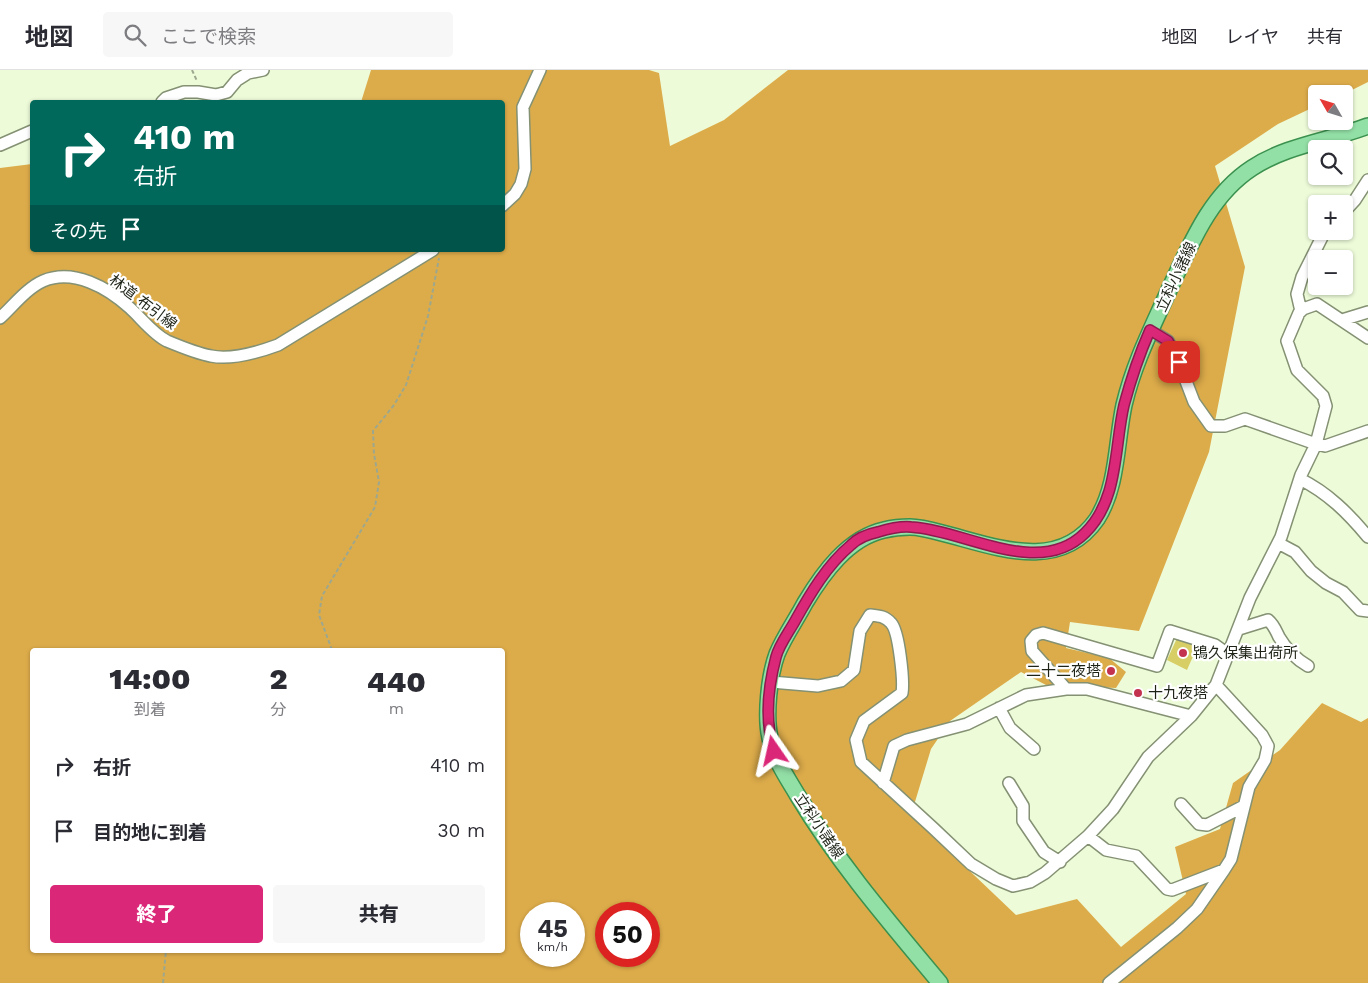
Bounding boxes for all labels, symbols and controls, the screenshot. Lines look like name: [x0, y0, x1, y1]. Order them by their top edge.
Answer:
search box: [103, 12, 453, 57]
icon: search: [121, 21, 149, 49]
text: 地図: [25, 23, 73, 51]
text: ここで検索: [161, 25, 256, 48]
text: 地図: [1162, 26, 1198, 47]
text: レイヤ: [1226, 26, 1279, 47]
text: 共有: [1307, 26, 1343, 47]
north arrow: [1308, 85, 1352, 130]
map controls: [1308, 85, 1353, 295]
text: 410 m: [133, 116, 235, 158]
icon: right: [50, 120, 115, 185]
button: search: [1308, 140, 1353, 185]
text: 右折: [133, 164, 177, 189]
button: +: [1308, 195, 1353, 240]
icon: arrive: [117, 215, 145, 243]
text: その先: [50, 220, 107, 243]
street label: 立科小諸線: [1152, 239, 1200, 315]
button: −: [1308, 250, 1353, 295]
street label: 林道 布引線: [106, 271, 180, 333]
pin: [1158, 341, 1200, 383]
icon: arrive: [1165, 348, 1193, 376]
place label: 鴇久保集出荷所: [1193, 644, 1298, 662]
marker: 鴇久保集出荷所: [1177, 647, 1189, 659]
text: 14:00: [109, 661, 190, 696]
text: 2: [270, 661, 288, 696]
place label: 二十二夜塔: [1026, 662, 1101, 680]
text: 440: [367, 664, 426, 699]
marker: 二十二夜塔: [1105, 665, 1117, 677]
place label: 十九夜塔: [1148, 684, 1208, 702]
marker: 十九夜塔: [1132, 687, 1144, 699]
text: m: [389, 699, 404, 718]
text: 到着: [134, 700, 166, 719]
text: 分: [271, 700, 287, 719]
position arrow: [747, 724, 799, 776]
icon: right: [50, 752, 78, 780]
text: 410 m: [430, 754, 485, 777]
text: 右折: [93, 756, 131, 779]
street label: 立科小諸線: [791, 790, 847, 862]
icon: arrive: [50, 817, 78, 845]
text: 30 m: [438, 819, 485, 842]
text: 目的地に到着: [93, 821, 207, 844]
button: 終了: [50, 885, 263, 943]
button: 共有: [273, 885, 485, 943]
speed limit sign: 50: [595, 902, 660, 967]
text: 45: [537, 914, 568, 943]
text: km/h: [537, 940, 568, 954]

